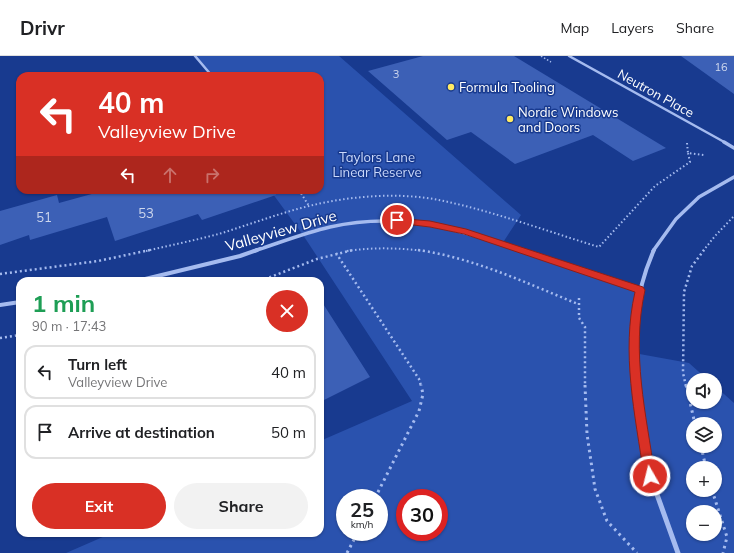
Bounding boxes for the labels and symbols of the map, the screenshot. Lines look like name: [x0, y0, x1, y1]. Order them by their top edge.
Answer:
house number: 16: [714, 60, 728, 74]
street label: Neutron Place: [615, 65, 697, 121]
house number: 3: [393, 67, 399, 81]
place label: Formula Tooling: [459, 79, 555, 95]
marker: Formula Tooling: [446, 82, 456, 92]
place label: Nordic Windows and Doors: [518, 104, 618, 135]
marker: Nordic Windows and Doors: [505, 114, 515, 124]
park label: Taylors Lane Linear Reserve: [332, 149, 422, 180]
pin: [380, 203, 414, 237]
house number: 53: [138, 205, 154, 221]
street label: Valleyview Drive: [223, 206, 339, 255]
house number: 51: [36, 209, 52, 225]
position arrow: [629, 455, 671, 497]
speed limit sign: 30: [396, 489, 448, 541]

